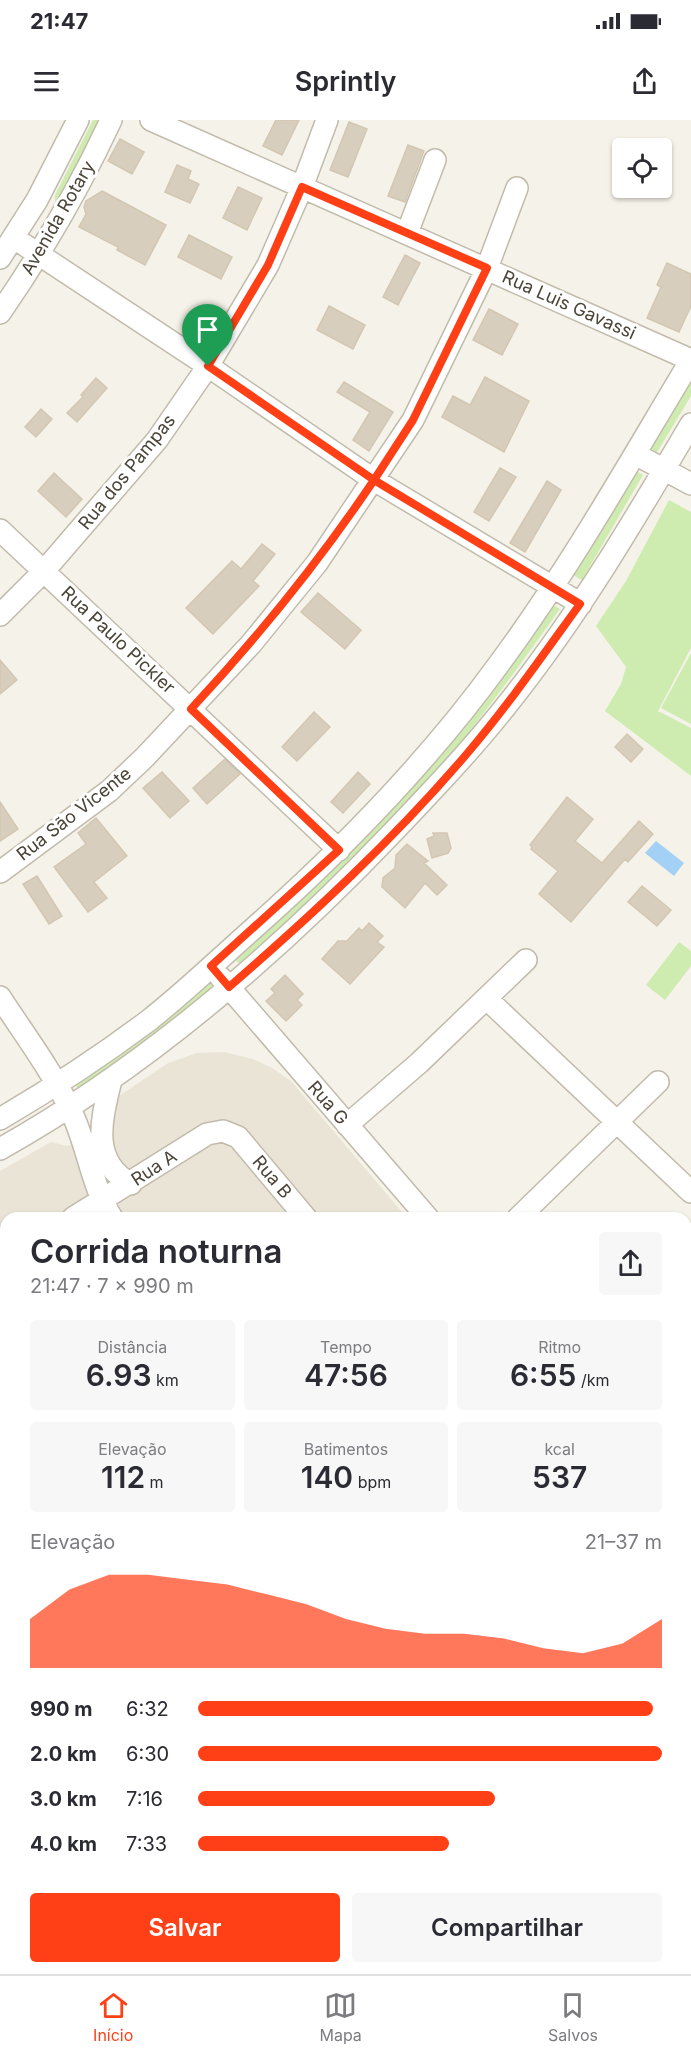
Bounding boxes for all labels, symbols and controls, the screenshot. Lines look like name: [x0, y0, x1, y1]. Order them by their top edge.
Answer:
text: 21:47: [30, 8, 88, 34]
icon: menu: [30, 65, 63, 98]
text: Sprintly: [295, 65, 396, 98]
icon: share: [628, 65, 661, 98]
map controls: [612, 138, 672, 198]
button: locate: [612, 138, 672, 198]
street label: Avenida Rotary: [16, 157, 99, 278]
street label: Rua Luis Gavassi: [499, 266, 639, 343]
pin: [182, 304, 233, 366]
icon: arrive: [191, 313, 224, 346]
street label: Rua dos Pampas: [74, 410, 179, 533]
street label: Rua Paulo Pickler: [57, 582, 180, 698]
street label: Rua São Vicente: [12, 762, 135, 865]
street label: Rua G: [304, 1077, 353, 1129]
street label: Rua A: [127, 1145, 180, 1190]
street label: Rua B: [249, 1151, 296, 1202]
text: Corrida noturna: [30, 1231, 282, 1271]
button: share: [599, 1232, 662, 1295]
text: 21:47 · 7 × 990 m: [30, 1274, 194, 1298]
text: Distância: [98, 1337, 167, 1357]
text: Tempo: [320, 1337, 372, 1357]
text: Ritmo: [538, 1337, 581, 1357]
text: 6.93: [86, 1357, 152, 1393]
text: 47:56: [304, 1357, 388, 1393]
text: 6:55: [510, 1357, 576, 1393]
text: km: [152, 1370, 179, 1390]
text: /km: [576, 1370, 609, 1390]
text: Elevação: [98, 1439, 166, 1459]
text: Batimentos: [304, 1439, 388, 1459]
text: kcal: [544, 1439, 575, 1459]
text: 112: [101, 1459, 145, 1495]
text: 140: [301, 1459, 353, 1495]
text: 537: [532, 1459, 587, 1495]
text: m: [145, 1472, 164, 1492]
text: bpm: [353, 1472, 391, 1492]
text: Elevação: [30, 1530, 115, 1554]
text: 21–37 m: [585, 1530, 662, 1554]
text: 990 m: [30, 1697, 92, 1721]
text: 6:32: [126, 1697, 169, 1721]
text: 2.0 km: [30, 1742, 97, 1766]
text: 6:30: [126, 1742, 169, 1766]
text: 3.0 km: [30, 1787, 97, 1811]
text: 7:16: [126, 1787, 163, 1811]
text: 4.0 km: [30, 1832, 97, 1856]
text: 7:33: [126, 1832, 167, 1856]
button: Salvar: [30, 1893, 340, 1962]
button: Compartilhar: [352, 1893, 662, 1962]
tab: Início: [93, 1989, 133, 2045]
tab: Mapa: [319, 1989, 362, 2045]
tab: Salvos: [548, 1989, 598, 2045]

